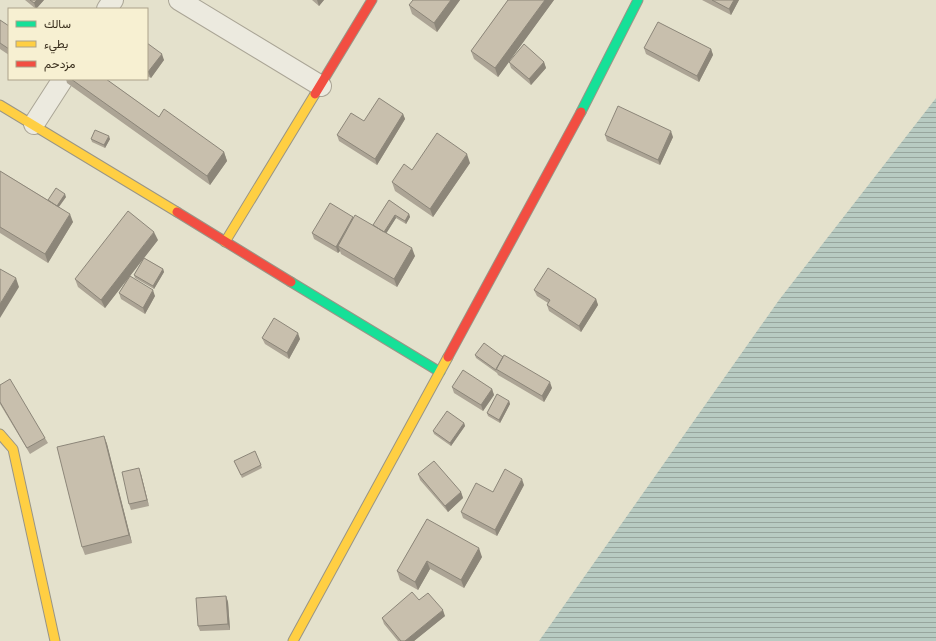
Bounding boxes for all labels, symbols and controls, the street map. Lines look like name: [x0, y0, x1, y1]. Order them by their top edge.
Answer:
legend: [8, 8, 148, 80]
text: سالك: [44, 16, 71, 34]
text: بطيء: [44, 36, 68, 54]
text: مزدحم: [44, 56, 75, 74]

